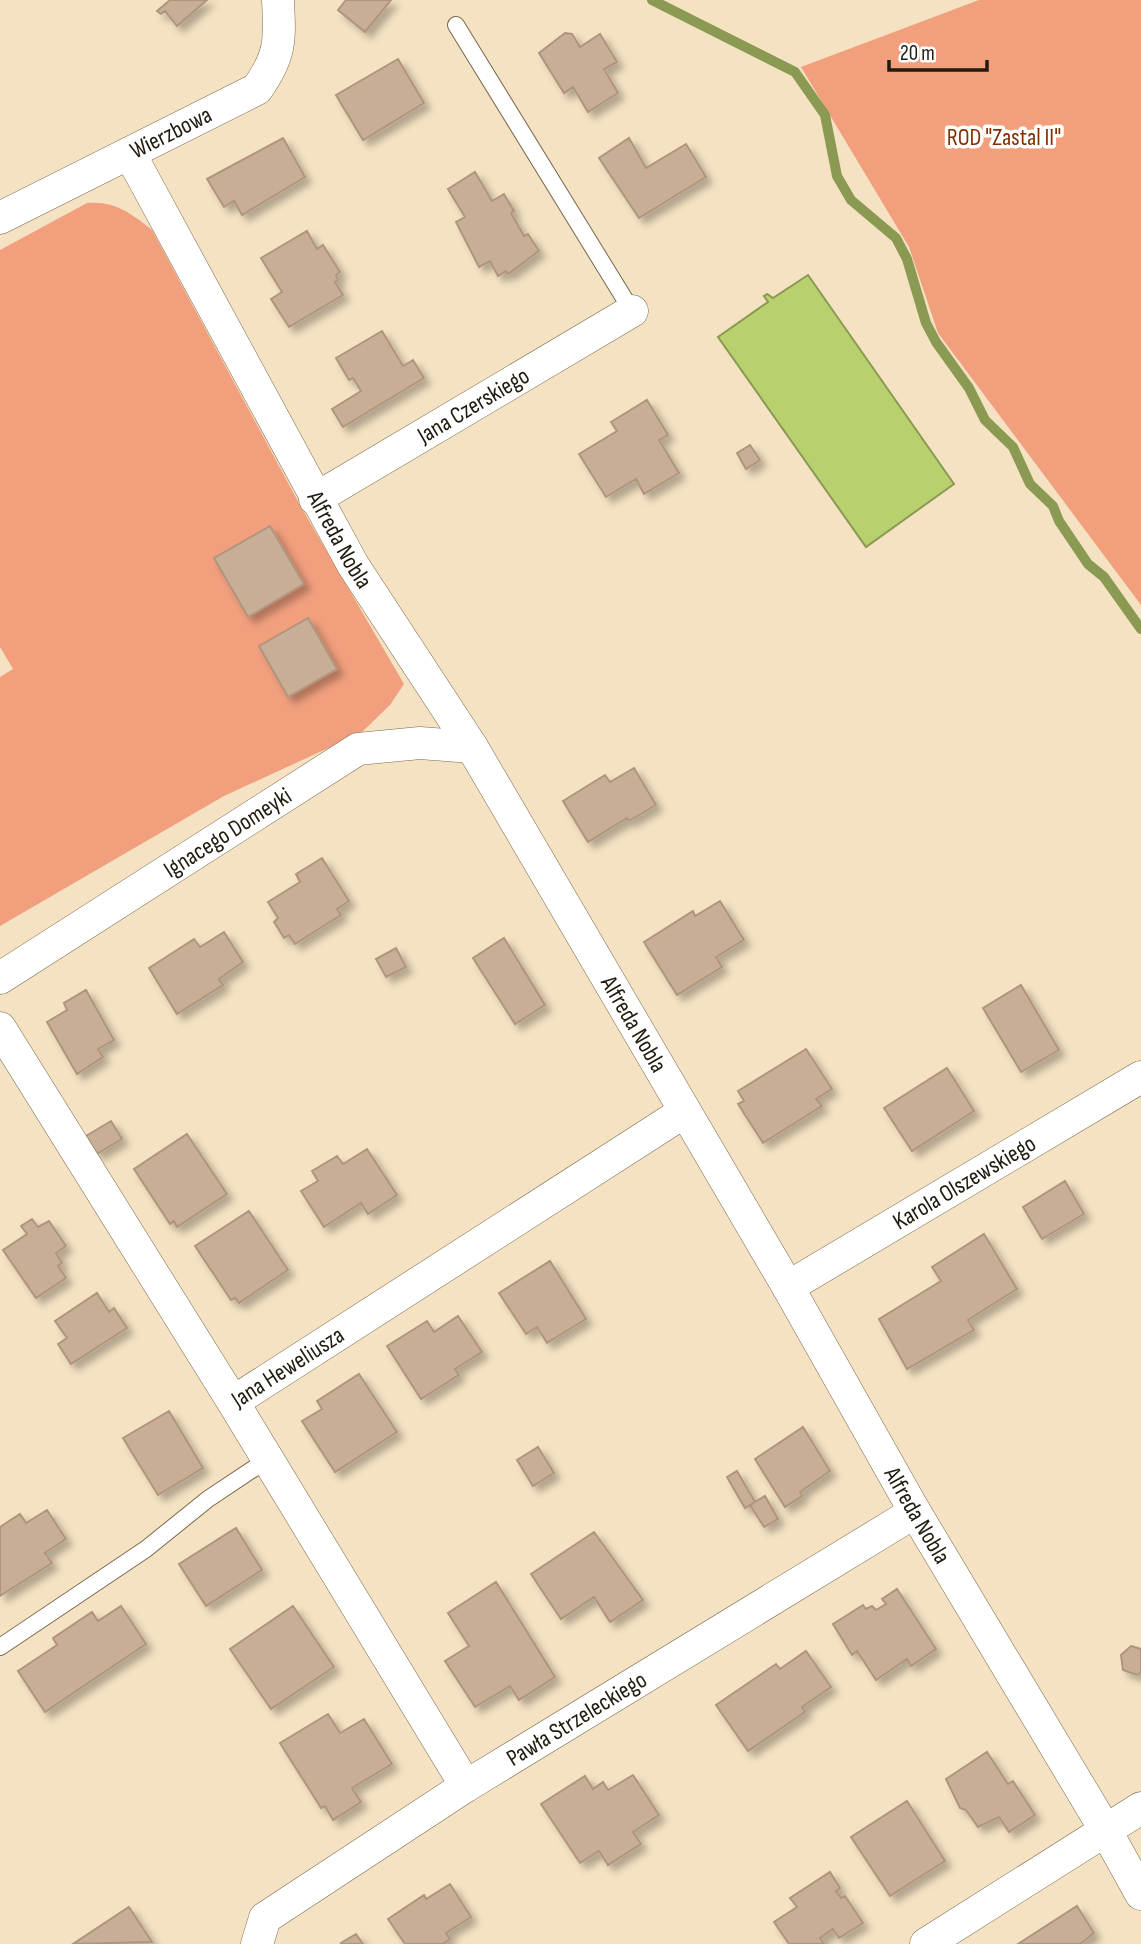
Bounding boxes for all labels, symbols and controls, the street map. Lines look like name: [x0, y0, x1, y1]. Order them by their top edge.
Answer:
scale bar: [889, 28, 987, 72]
text: 20 m: [900, 41, 935, 66]
street label: Wierzbowa: [125, 100, 216, 165]
park label: ROD "Zastal II": [947, 123, 1061, 152]
street label: Jana Czerskiego: [411, 361, 534, 450]
street label: Alfreda Nobla: [301, 485, 379, 594]
street label: Ignacego Domeyki: [158, 781, 297, 884]
street label: Alfreda Nobla: [594, 970, 674, 1078]
street label: Karola Olszewskiego: [887, 1128, 1041, 1236]
street label: Jana Heweliusza: [225, 1320, 349, 1414]
street label: Alfreda Nobla: [877, 1461, 957, 1569]
street label: Pawła Strzeleckiego: [501, 1665, 652, 1772]

